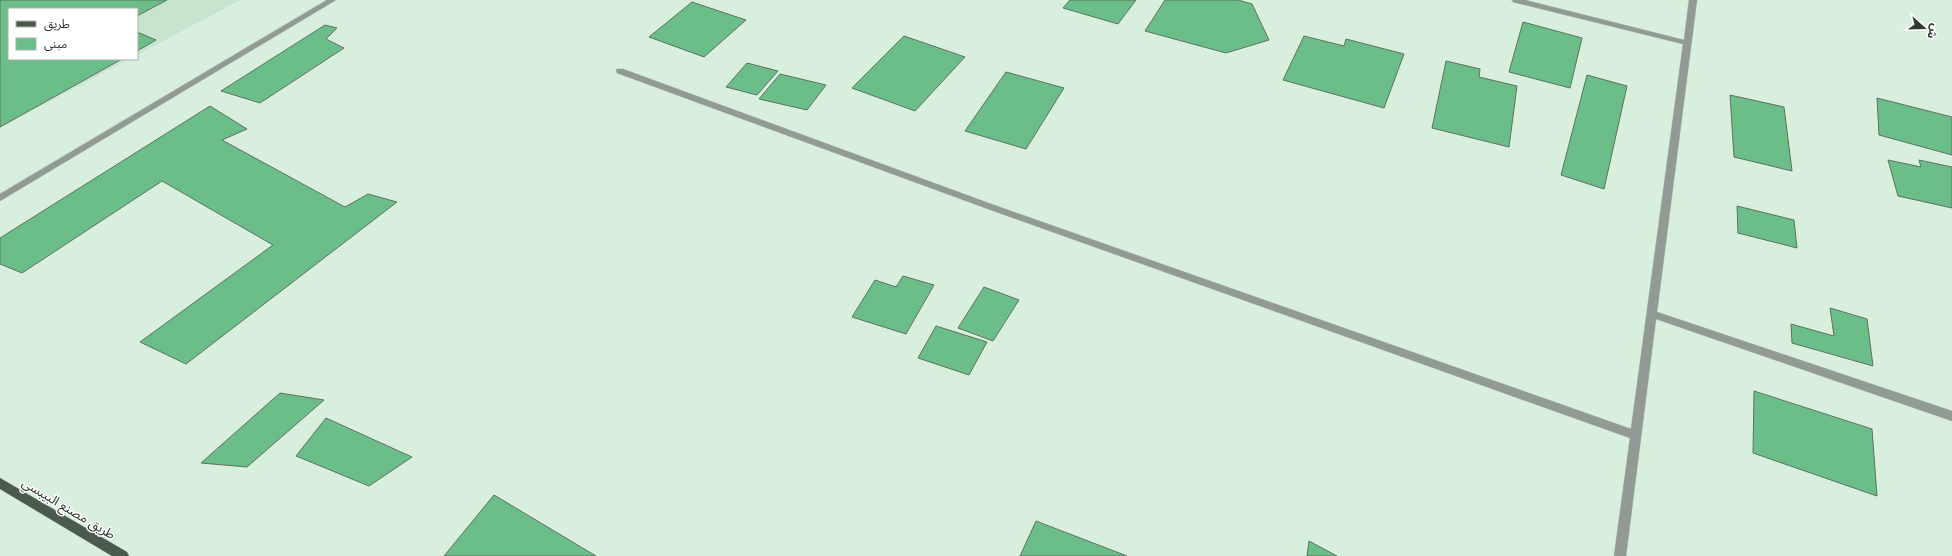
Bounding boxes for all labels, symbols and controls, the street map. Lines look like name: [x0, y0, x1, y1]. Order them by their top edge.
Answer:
legend: [8, 8, 138, 60]
north arrow: [1904, 8, 1944, 48]
text: طريق: [44, 16, 70, 32]
text: ش: [1924, 22, 1943, 41]
text: مبنى: [44, 36, 67, 51]
street label: طريق مصنع البيبسي: [18, 474, 119, 545]

